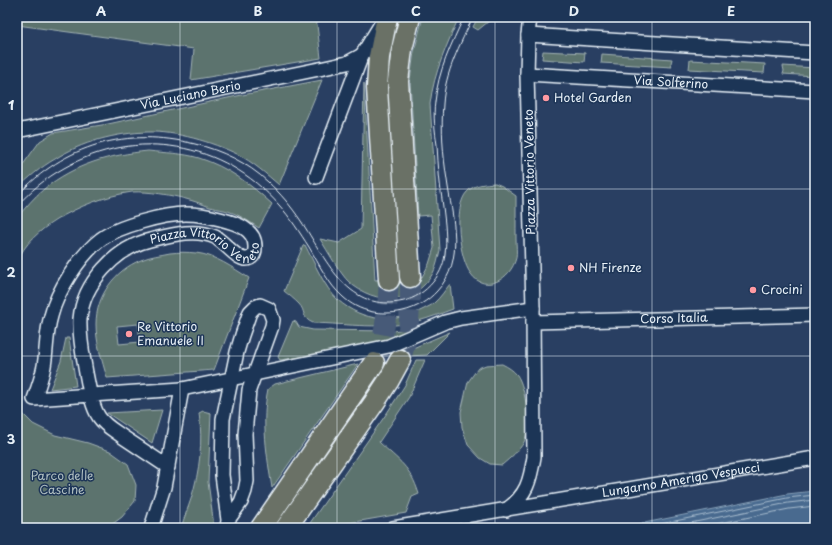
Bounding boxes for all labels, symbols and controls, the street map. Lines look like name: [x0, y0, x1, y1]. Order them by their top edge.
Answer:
text: A: [96, 1, 106, 20]
text: B: [254, 1, 263, 20]
text: C: [411, 1, 421, 20]
text: D: [569, 1, 579, 20]
text: E: [727, 1, 735, 20]
street label: Via Solferino: [633, 70, 709, 93]
street label: Via Luciano Berio: [138, 75, 242, 114]
place label: Hotel Garden: [554, 88, 632, 106]
marker: Hotel Garden: [541, 93, 551, 103]
text: 1: [8, 95, 14, 114]
street label: Piazza Vittorio Veneto: [519, 109, 539, 235]
street label: Piazza Vittorio Veneto: [148, 223, 263, 267]
place label: NH Firenze: [579, 258, 642, 276]
text: 2: [6, 262, 16, 281]
marker: NH Firenze: [566, 263, 576, 273]
place label: Crocini: [761, 280, 803, 298]
marker: Crocini: [748, 285, 758, 295]
street label: Corso Italia: [640, 308, 708, 327]
place label: Re Vittorio Emanuele II: [137, 317, 204, 349]
marker: Re Vittorio Emanuele II: [124, 329, 134, 339]
text: 3: [7, 429, 16, 448]
street label: Lungarno Amerigo Vespucci: [601, 457, 761, 501]
park label: Parco delle Cascine: [30, 466, 94, 498]

